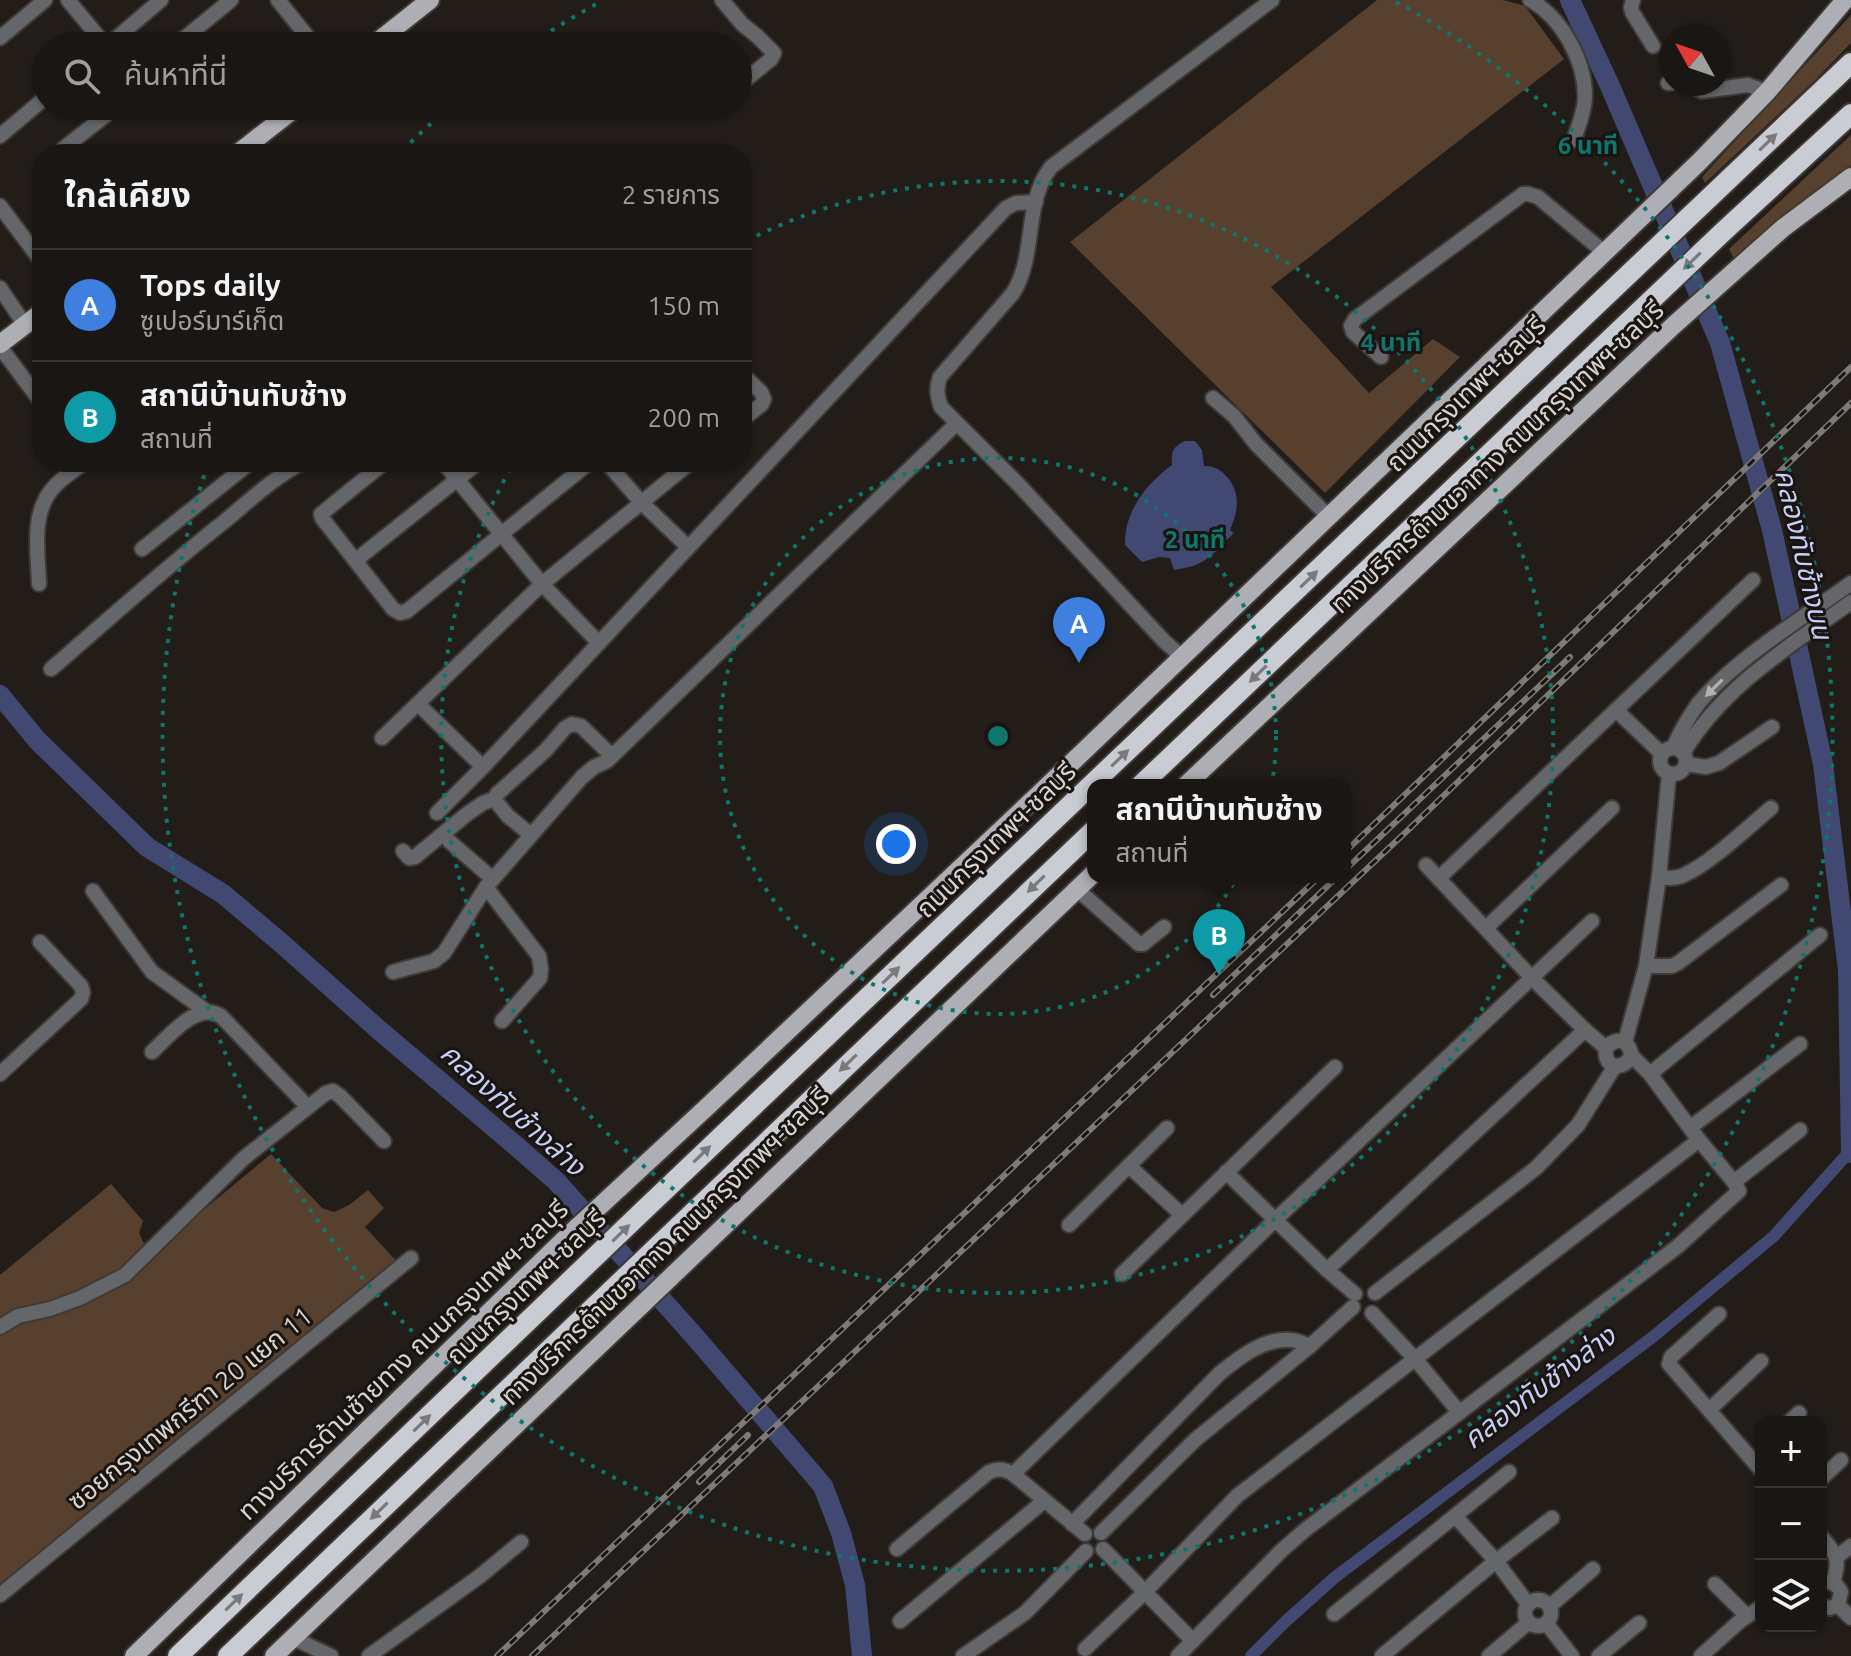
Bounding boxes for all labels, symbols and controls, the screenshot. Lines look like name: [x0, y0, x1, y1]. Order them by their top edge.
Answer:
north arrow: [1659, 24, 1731, 96]
search box: [32, 32, 752, 120]
icon: search: [60, 54, 104, 98]
text: ค้นหาที่นี่: [124, 57, 227, 91]
text: 6 นาที: [1558, 132, 1618, 159]
one-way arrow: [1758, 133, 1777, 151]
text: ใกล้เคียง: [64, 175, 191, 213]
text: 2 รายการ: [622, 180, 720, 209]
one-way arrow: [1683, 251, 1702, 270]
text: Tops daily: [140, 268, 281, 302]
text: A: [81, 291, 99, 320]
text: 150 m: [648, 291, 720, 320]
street label: ทางบริการด้านขวาทาง ถนนกรุงเทพฯ-ชลบุรี: [1324, 295, 1670, 620]
text: ซูเปอร์มาร์เก็ต: [140, 306, 284, 335]
street label: ถนนกรุงเทพฯ-ชลบุรี: [1380, 310, 1553, 478]
text: 4 นาที: [1361, 329, 1421, 356]
text: สถานีบ้านทับช้าง: [140, 378, 347, 412]
text: B: [81, 403, 99, 432]
text: 200 m: [648, 403, 720, 432]
text: สถานที่: [140, 424, 213, 453]
water label: คลองทับช้างบน: [1770, 466, 1840, 644]
text: 2 นาที: [1165, 526, 1225, 553]
one-way arrow: [1299, 570, 1318, 588]
pin: A: [1053, 597, 1105, 663]
one-way arrow: [1249, 664, 1268, 682]
one-way arrow: [1705, 678, 1724, 697]
centre of rings: [984, 722, 1012, 750]
one-way arrow: [1110, 749, 1129, 767]
street label: ถนนกรุงเทพฯ-ชลบุรี: [910, 756, 1083, 924]
popup: [1087, 779, 1351, 883]
text: สถานีบ้านทับช้าง: [1115, 792, 1323, 826]
your location: [876, 824, 916, 864]
text: สถานที่: [1115, 838, 1188, 867]
one-way arrow: [1027, 875, 1046, 893]
pin: B: [1193, 909, 1245, 975]
one-way arrow: [881, 967, 900, 985]
water label: คลองทับช้างล่าง: [435, 1036, 593, 1183]
one-way arrow: [839, 1054, 858, 1072]
street label: ทางบริการด้านขวาทาง ถนนกรุงเทพฯ-ชลบุรี: [495, 1081, 835, 1411]
one-way arrow: [693, 1146, 712, 1164]
street label: ทางบริการด้านซ้ายทาง ถนนกรุงเทพฯ-ชลบุรี: [232, 1194, 575, 1527]
street label: ถนนกรุงเทพฯ-ชลบุรี: [440, 1203, 612, 1371]
one-way arrow: [611, 1224, 630, 1242]
street label: ซอยกรุงเทพกรีฑา 20 แยก 11: [62, 1300, 319, 1517]
water label: คลองทับช้างล่าง: [1457, 1318, 1622, 1454]
one-way arrow: [412, 1414, 431, 1432]
map controls: [1755, 1416, 1827, 1632]
button: +: [1755, 1416, 1827, 1488]
button: −: [1755, 1488, 1827, 1560]
one-way arrow: [370, 1501, 389, 1520]
button: layers: [1755, 1560, 1827, 1632]
one-way arrow: [224, 1593, 243, 1612]

